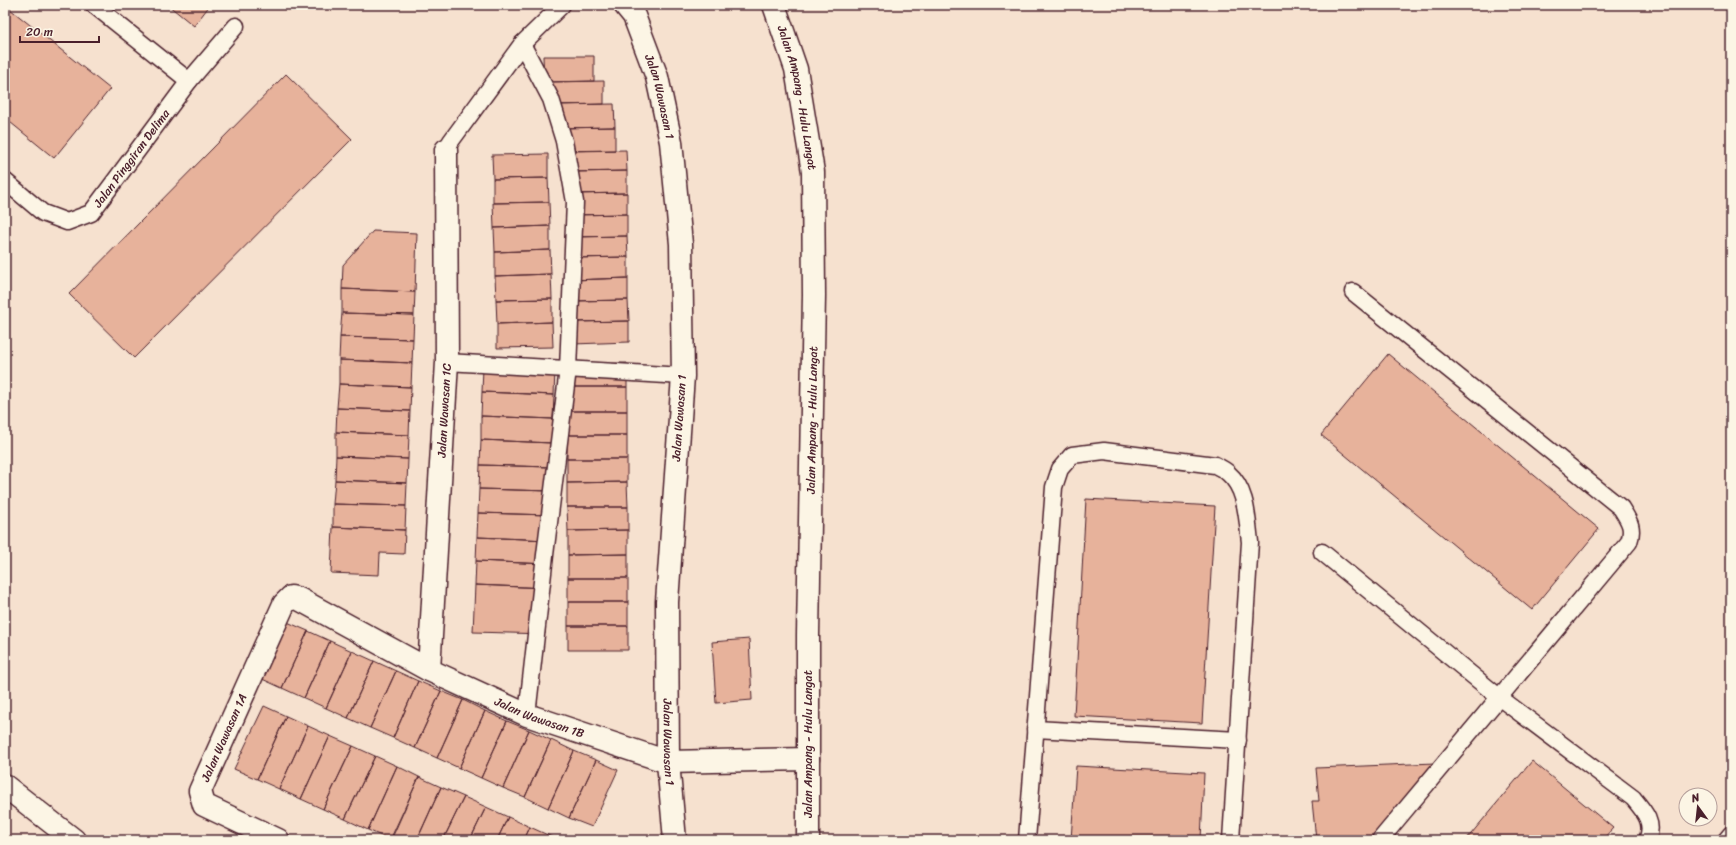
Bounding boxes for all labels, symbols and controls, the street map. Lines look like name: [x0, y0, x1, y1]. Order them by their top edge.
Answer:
scale bar: [20, 18, 99, 44]
text: 20 m: [26, 21, 53, 43]
street label: Jalan Ampang - Hulu Langat: [770, 21, 824, 172]
street label: Jalan Wawasan 1: [638, 50, 681, 141]
street label: Jalan Pinggiran Delima: [87, 103, 176, 213]
street label: Jalan Ampang - Hulu Langat: [800, 346, 824, 495]
street label: Jalan Wawasan 1C: [430, 362, 458, 459]
street label: Jalan Wawasan 1: [665, 374, 693, 463]
street label: Jalan Ampang - Hulu Langat: [797, 670, 819, 819]
street label: Jalan Wawasan 1A: [194, 690, 253, 786]
street label: Jalan Wawasan 1B: [490, 690, 587, 744]
street label: Jalan Wawasan 1: [657, 698, 681, 786]
north arrow: [1678, 787, 1718, 827]
text: N: [1688, 788, 1702, 808]

